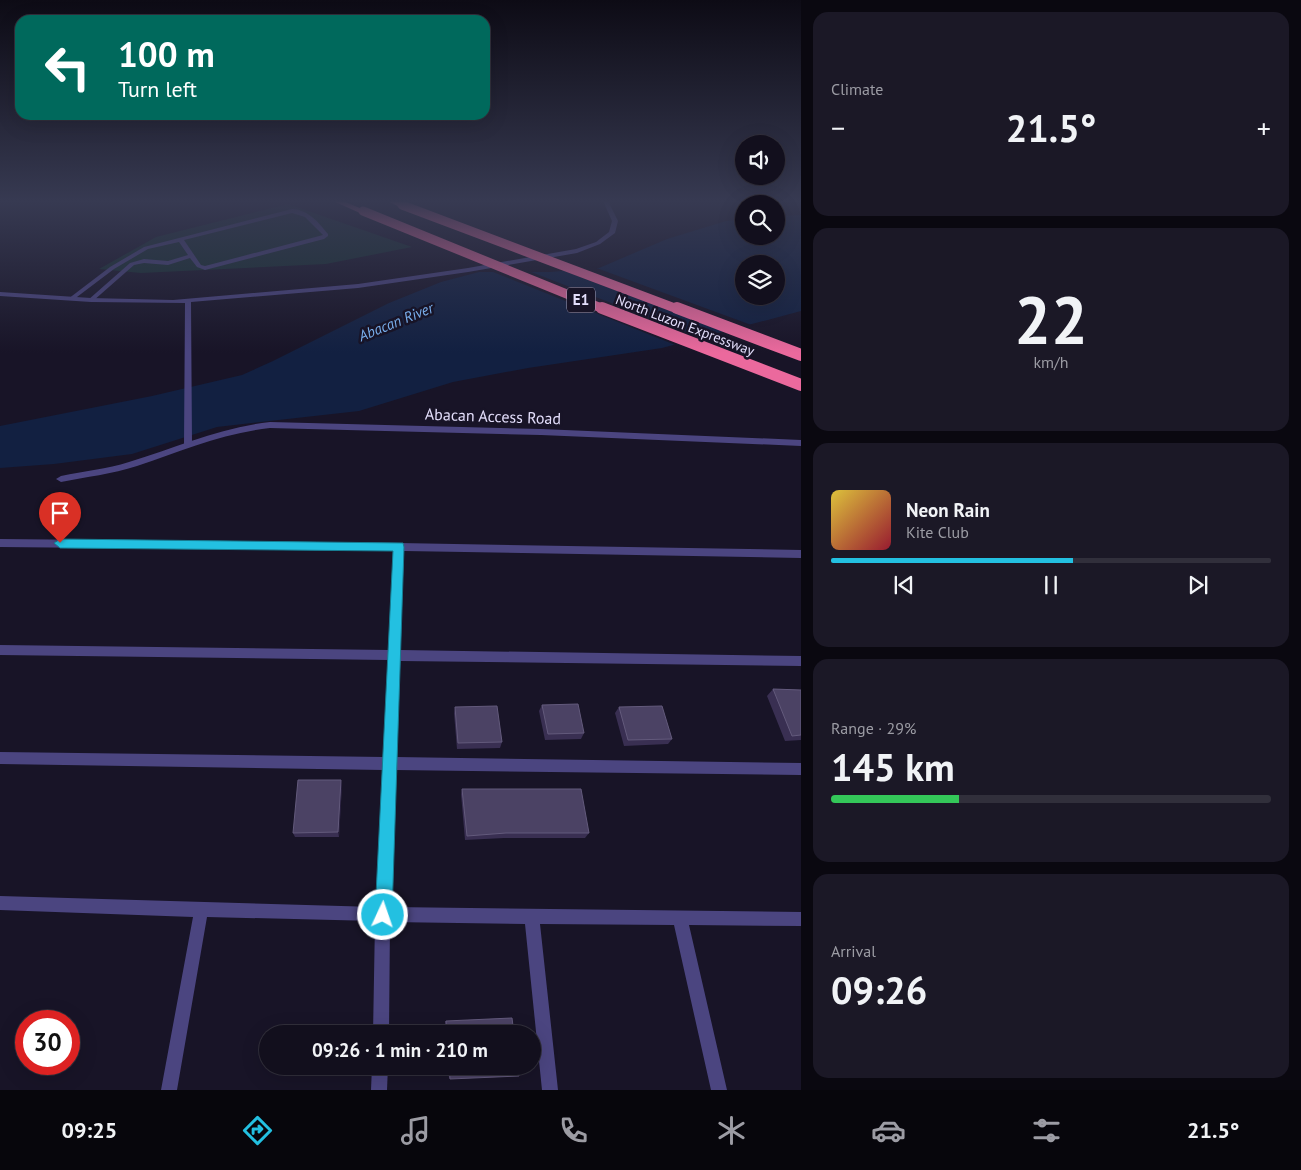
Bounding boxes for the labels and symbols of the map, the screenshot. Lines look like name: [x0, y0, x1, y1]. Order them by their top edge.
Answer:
road number: E1: [567, 288, 595, 312]
street label: North Luzon Expressway: [613, 290, 757, 360]
water label: Abacan River: [355, 298, 437, 346]
street label: Abacan Access Road: [425, 404, 561, 428]
pin: [39, 492, 81, 543]
position arrow: [356, 888, 408, 940]
speed limit sign: 30: [15, 1010, 80, 1075]

